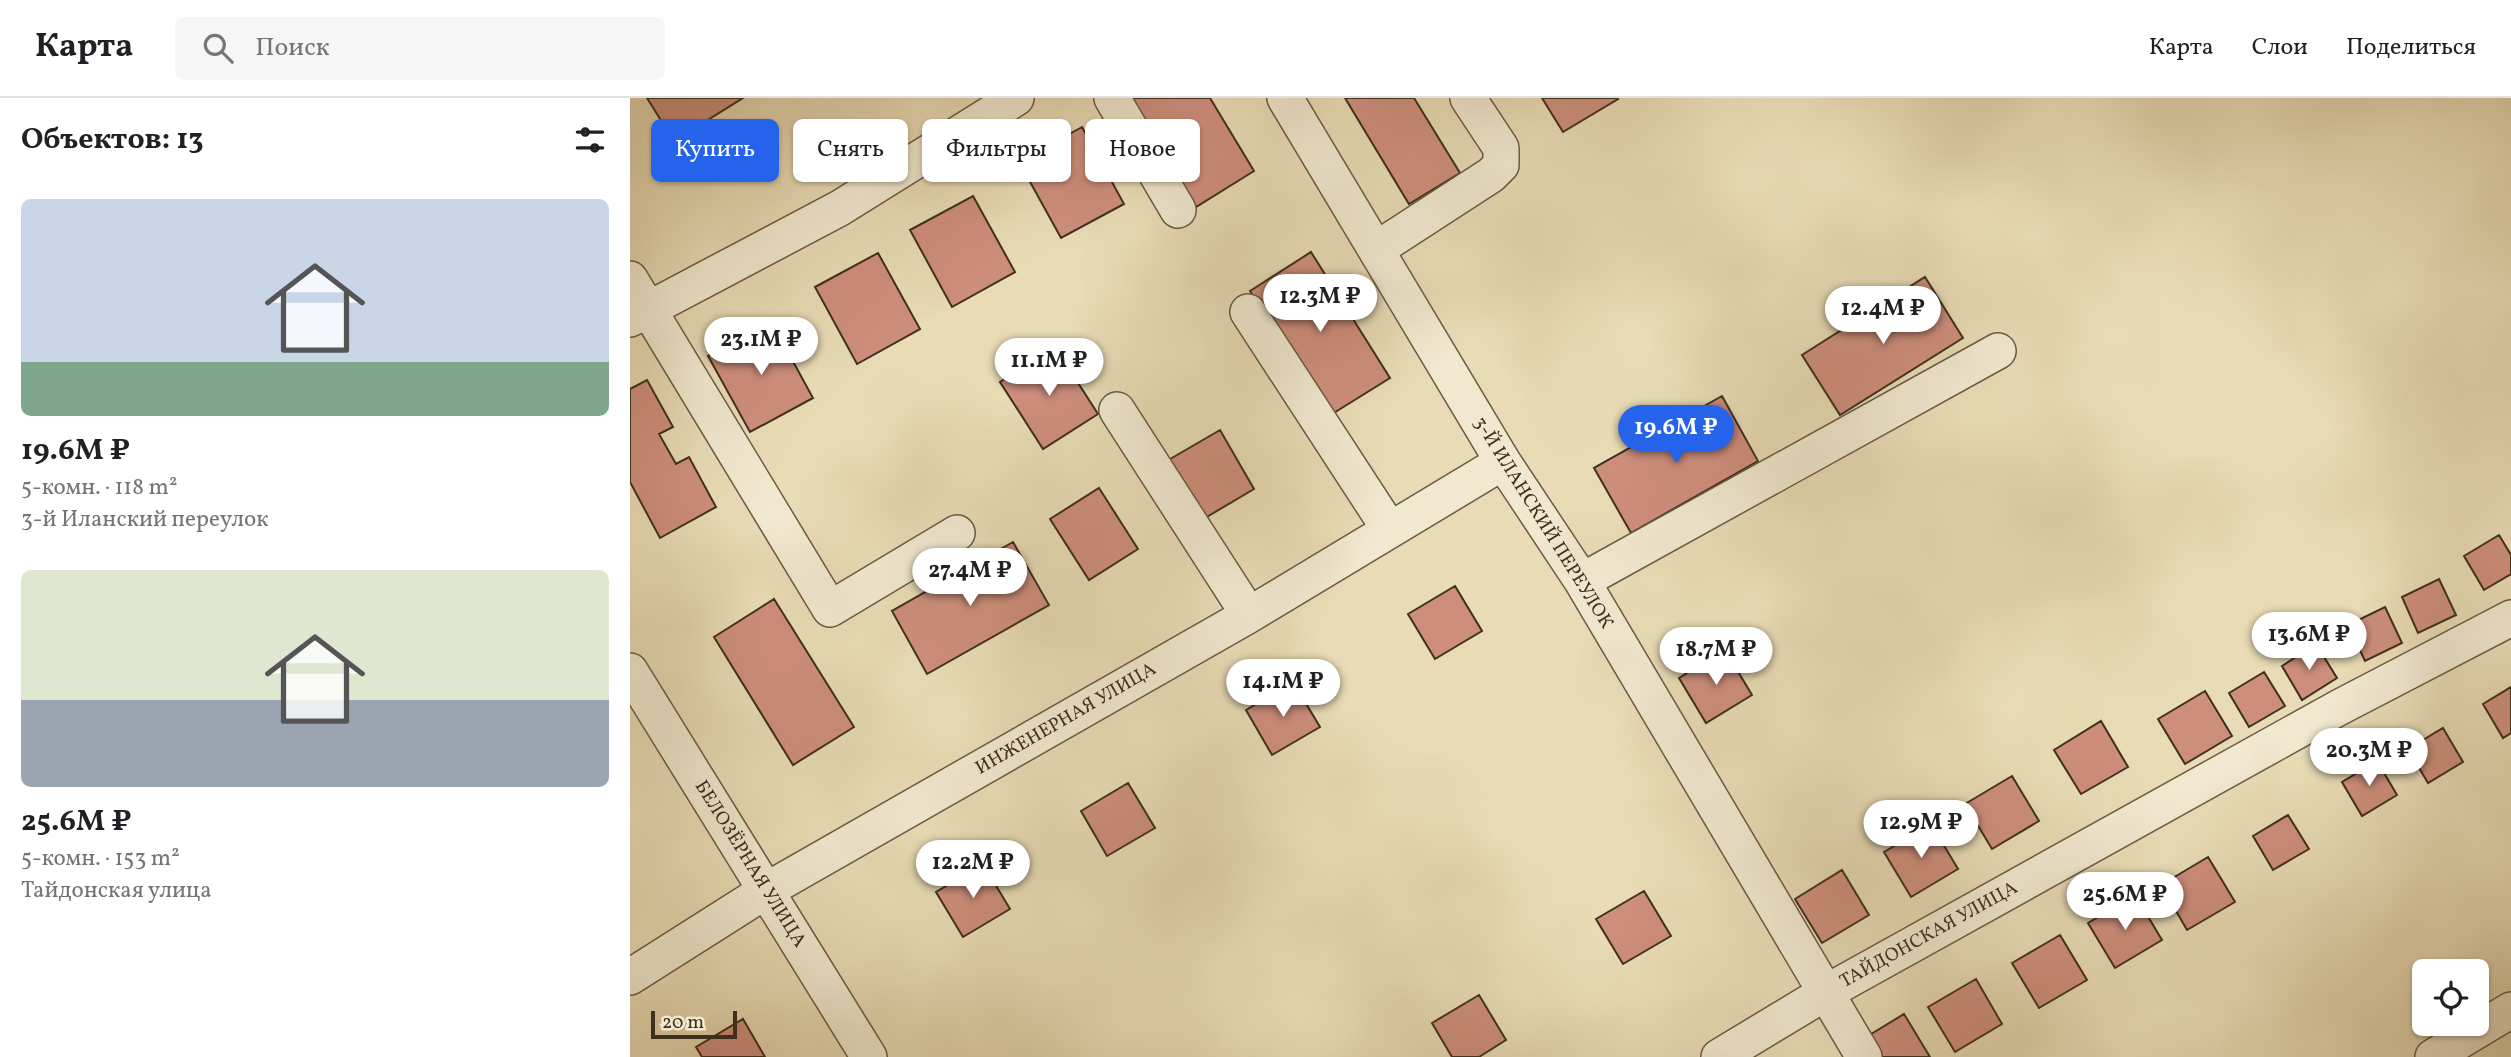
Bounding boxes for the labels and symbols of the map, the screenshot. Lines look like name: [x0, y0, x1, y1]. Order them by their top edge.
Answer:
pin: 12.3M ₽: [1255, 274, 1385, 334]
pin: 12.4M ₽: [1818, 286, 1948, 346]
pin: 23.1M ₽: [696, 317, 826, 377]
pin: 11.1M ₽: [984, 338, 1114, 398]
pin: 19.6M ₽: [1611, 406, 1741, 465]
street label: 3-Й ИЛАНСКИЙ ПЕРЕУЛОК: [1467, 412, 1619, 634]
pin: 27.4M ₽: [905, 548, 1035, 608]
pin: 13.6M ₽: [2244, 612, 2374, 672]
pin: 18.7M ₽: [1651, 628, 1781, 687]
street label: ИНЖЕНЕРНАЯ УЛИЦА: [971, 657, 1161, 781]
pin: 14.1M ₽: [1218, 660, 1348, 719]
pin: 20.3M ₽: [2304, 728, 2434, 788]
street label: БЕЛОЗЁРНАЯ УЛИЦА: [688, 775, 812, 953]
pin: 12.9M ₽: [1856, 800, 1986, 860]
pin: 12.2M ₽: [908, 840, 1038, 900]
pin: 25.6M ₽: [2060, 872, 2190, 932]
street label: ТАЙДОНСКАЯ УЛИЦА: [1835, 875, 2023, 995]
scale bar: [651, 1008, 737, 1040]

